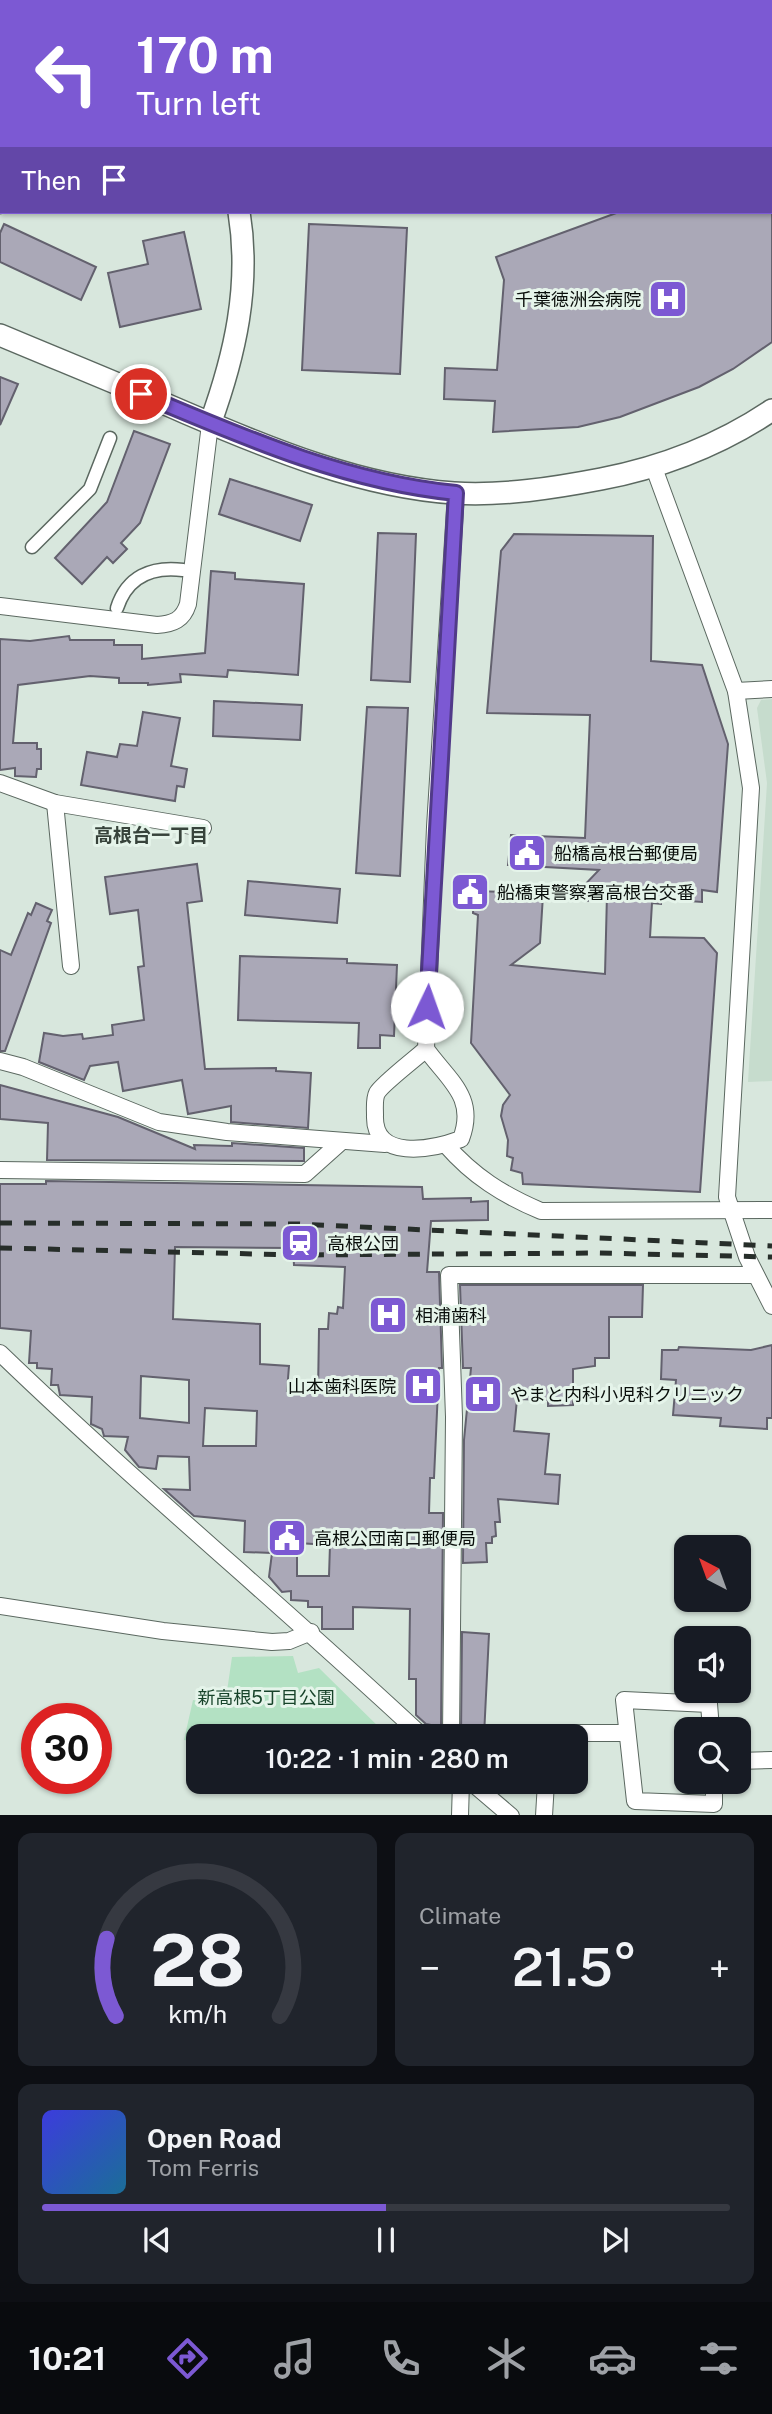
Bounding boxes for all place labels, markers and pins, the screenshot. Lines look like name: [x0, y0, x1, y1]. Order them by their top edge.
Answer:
hospital icon: 千葉徳洲会病院: [647, 278, 689, 320]
place label: 千葉徳洲会病院: [515, 289, 641, 310]
pin: [111, 364, 171, 424]
public building icon: 船橋高根台郵便局: [506, 832, 548, 874]
place label: 船橋高根台郵便局: [554, 843, 698, 864]
public building icon: 船橋東警察署高根台交番: [449, 871, 491, 913]
place label: 船橋東警察署高根台交番: [497, 882, 695, 903]
station icon: 高根公団: [279, 1222, 321, 1264]
place label: 高根公団: [327, 1233, 399, 1254]
hospital icon: 相浦歯科: [367, 1294, 409, 1336]
place label: 相浦歯科: [415, 1305, 487, 1326]
hospital icon: 山本歯科医院: [402, 1365, 444, 1407]
hospital icon: やまと内科小児科クリニック: [462, 1373, 504, 1415]
place label: 山本歯科医院: [288, 1376, 396, 1397]
place label: やまと内科小児科クリニック: [510, 1384, 744, 1405]
public building icon: 高根公団南口郵便局: [266, 1517, 308, 1559]
place label: 高根公団南口郵便局: [314, 1528, 476, 1549]

